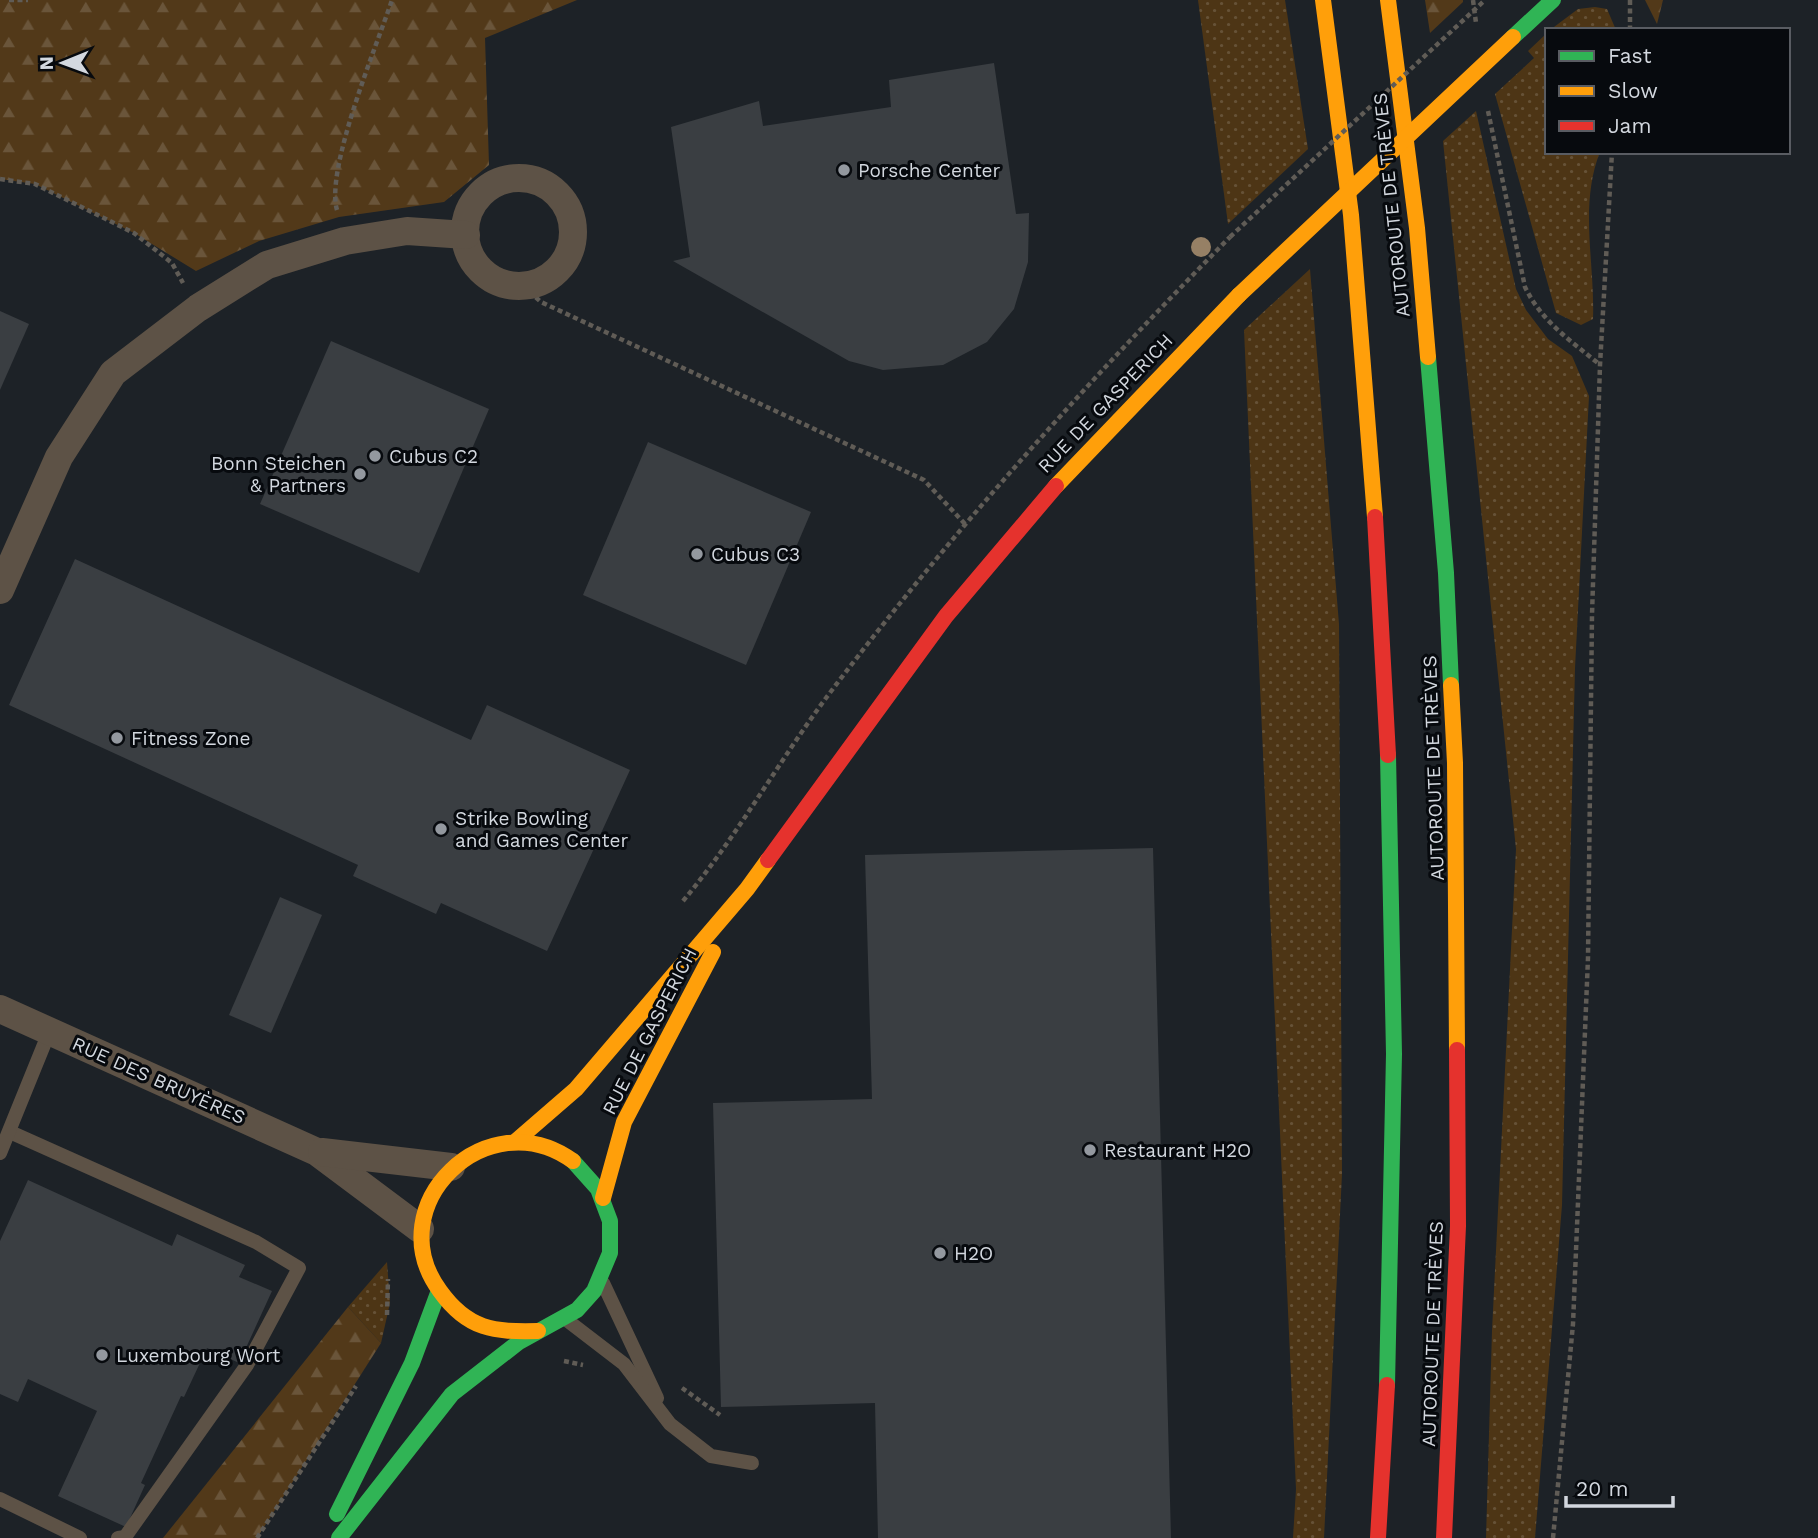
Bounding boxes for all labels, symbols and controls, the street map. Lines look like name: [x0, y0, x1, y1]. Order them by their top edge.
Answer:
north arrow: [28, 28, 98, 98]
legend: [1545, 28, 1790, 154]
text: Fast: [1608, 43, 1652, 68]
text: N: [35, 56, 58, 71]
text: Slow: [1608, 78, 1658, 103]
street label: AUTOROUTE DE TRÈVES: [1368, 91, 1415, 318]
text: Jam: [1608, 113, 1651, 138]
place label: Porsche Center: [858, 159, 1001, 182]
marker: Porsche Center: [836, 162, 852, 178]
street label: RUE DE GASPERICH: [1033, 329, 1178, 478]
place label: Cubus C2: [389, 445, 478, 468]
marker: Cubus C2: [367, 448, 383, 464]
place label: Bonn Steichen & Partners: [211, 452, 346, 497]
marker: Bonn Steichen & Partners: [352, 466, 368, 482]
place label: Cubus C3: [711, 543, 800, 566]
marker: Cubus C3: [689, 546, 705, 562]
street label: AUTOROUTE DE TRÈVES: [1418, 655, 1449, 881]
place label: Fitness Zone: [131, 727, 250, 750]
marker: Fitness Zone: [109, 730, 125, 746]
place label: Strike Bowling and Games Center: [455, 807, 629, 852]
marker: Strike Bowling and Games Center: [433, 821, 449, 837]
street label: RUE DE GASPERICH: [597, 944, 702, 1119]
street label: RUE DES BRUYÈRES: [69, 1032, 249, 1129]
place label: Restaurant H2O: [1104, 1139, 1251, 1162]
marker: Restaurant H2O: [1082, 1142, 1098, 1158]
street label: AUTOROUTE DE TRÈVES: [1417, 1221, 1448, 1447]
place label: H2O: [954, 1242, 993, 1265]
marker: H2O: [932, 1245, 948, 1261]
place label: Luxembourg Wort: [116, 1344, 280, 1367]
marker: Luxembourg Wort: [94, 1347, 110, 1363]
scale bar: [1566, 1464, 1673, 1508]
text: 20 m: [1576, 1476, 1628, 1501]

